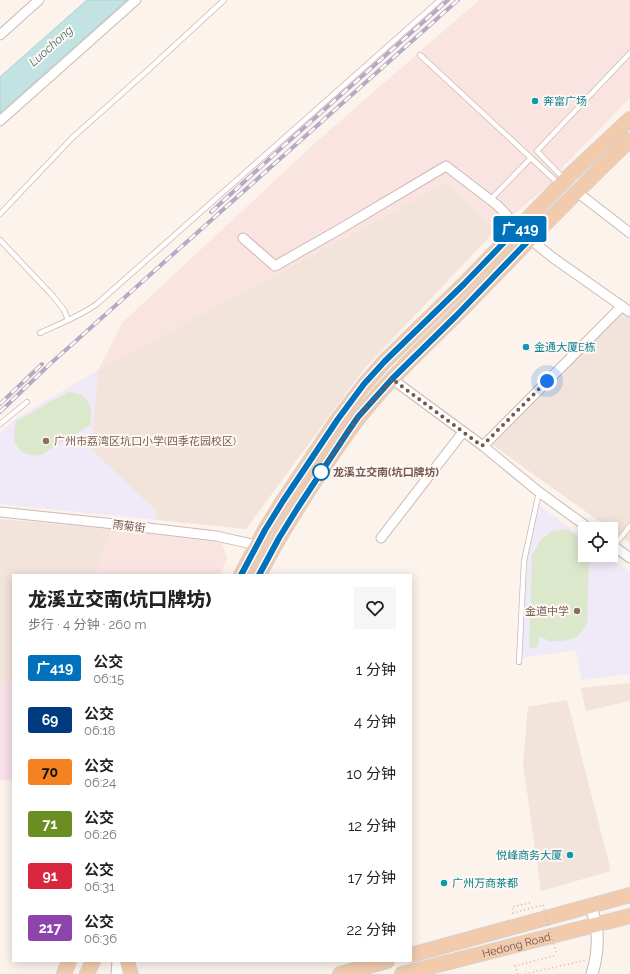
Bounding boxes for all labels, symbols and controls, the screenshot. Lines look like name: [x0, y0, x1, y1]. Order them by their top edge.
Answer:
water label: Luochong: [26, 23, 76, 69]
place label: 奔富广场: [543, 95, 587, 108]
marker: 奔富广场: [530, 96, 540, 106]
line badge: 广419: [492, 216, 548, 242]
text: 广419: [501, 221, 539, 237]
place label: 金通大厦E栋: [534, 341, 596, 354]
marker: 金通大厦E栋: [521, 342, 531, 352]
your location: [537, 371, 557, 391]
place label: 广州市荔湾区坑口小学(四季花园校区): [54, 435, 236, 448]
marker: 广州市荔湾区坑口小学(四季花园校区): [41, 436, 51, 446]
marker: 龙溪立交南(坑口牌坊): [312, 463, 330, 481]
place label: 龙溪立交南(坑口牌坊): [333, 466, 439, 479]
street label: 雨菊街: [112, 518, 146, 535]
map controls: [578, 522, 618, 562]
button: locate: [578, 522, 618, 562]
button: heart: [354, 587, 396, 629]
text: 龙溪立交南(坑口牌坊): [28, 588, 211, 610]
place label: 金道中学: [525, 605, 569, 618]
marker: 金道中学: [572, 606, 582, 616]
text: 步行 · 4 分钟 · 260 m: [28, 617, 146, 632]
text: 公交: [93, 653, 123, 671]
text: 广419: [36, 660, 73, 676]
text: 1 分钟: [356, 661, 396, 679]
text: 06:15: [93, 671, 124, 686]
text: 公交: [84, 705, 114, 723]
text: 69: [42, 712, 58, 728]
text: 4 分钟: [354, 713, 396, 731]
text: 06:18: [84, 723, 116, 738]
text: 公交: [84, 757, 114, 775]
text: 70: [42, 764, 58, 780]
text: 10 分钟: [347, 765, 396, 783]
text: 06:24: [84, 775, 116, 790]
text: 公交: [84, 809, 114, 827]
text: 71: [43, 816, 57, 832]
text: 12 分钟: [348, 817, 396, 835]
text: 06:26: [84, 827, 117, 842]
place label: 悦峰商务大厦: [496, 849, 562, 862]
marker: 悦峰商务大厦: [565, 850, 575, 860]
text: 公交: [84, 861, 114, 879]
text: 91: [42, 868, 58, 884]
text: 17 分钟: [348, 869, 396, 887]
place label: 广州万商茶都: [452, 877, 518, 890]
marker: 广州万商茶都: [439, 878, 449, 888]
text: 06:31: [84, 879, 115, 894]
text: 公交: [84, 913, 114, 931]
text: 217: [39, 920, 61, 936]
text: 22 分钟: [347, 921, 396, 939]
street label: Hedong Road: [481, 930, 552, 960]
text: 06:36: [84, 931, 117, 946]

